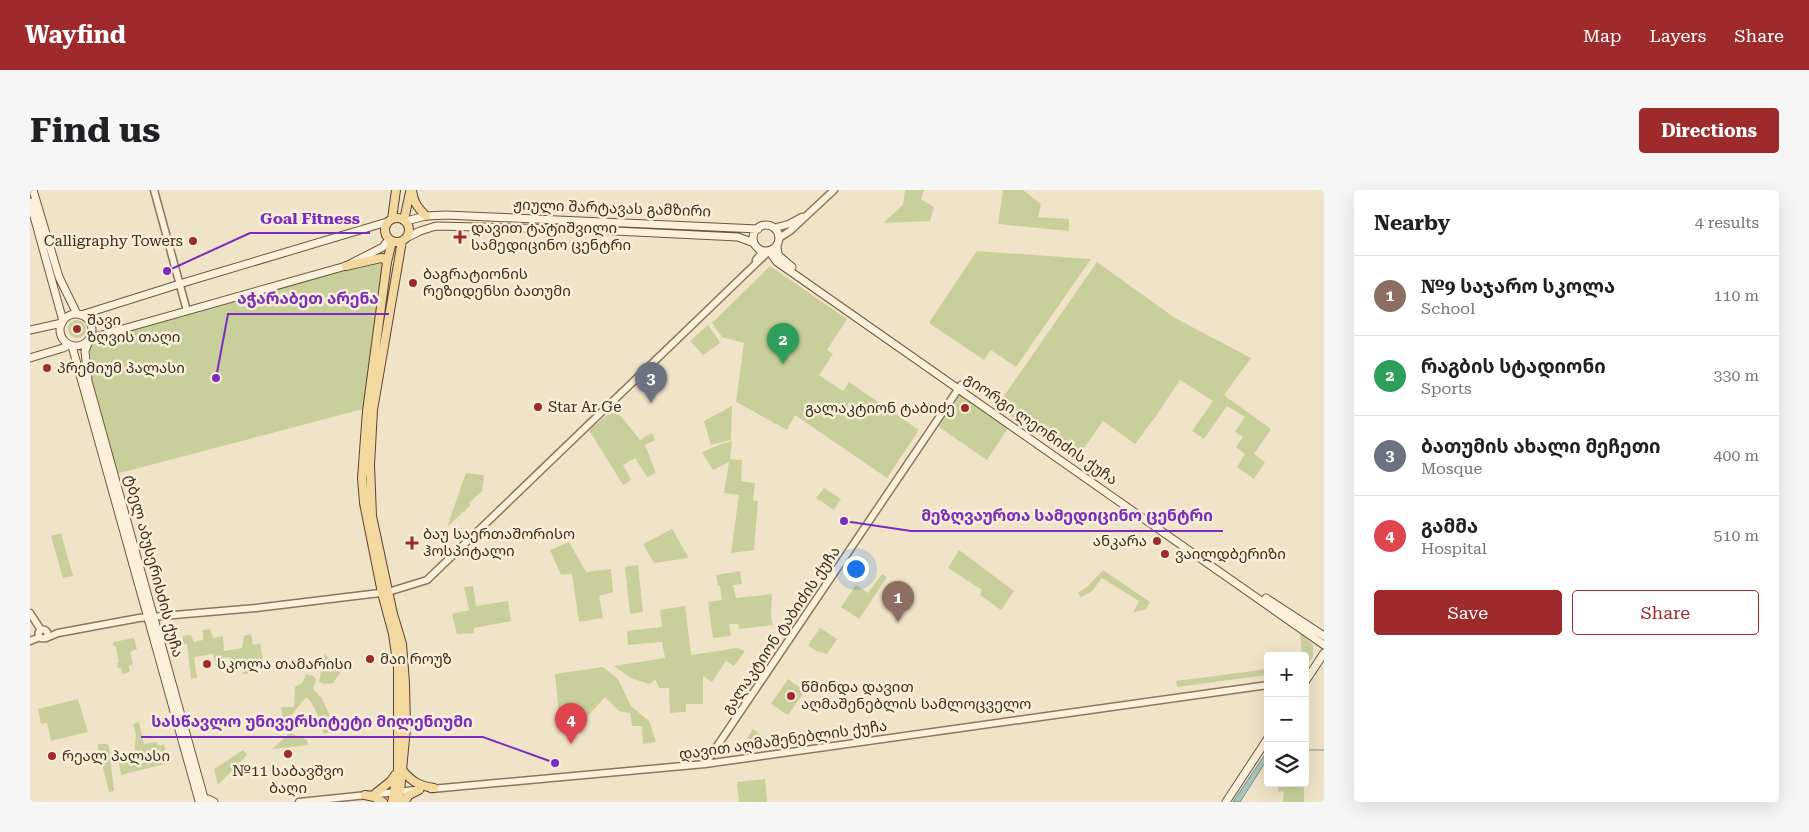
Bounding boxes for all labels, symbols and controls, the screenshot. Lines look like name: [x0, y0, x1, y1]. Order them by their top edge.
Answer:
text: Wayfind: [25, 21, 126, 49]
text: Map: [1583, 25, 1622, 46]
text: Layers: [1650, 25, 1706, 46]
text: Share: [1734, 25, 1784, 46]
button: Directions: [1639, 108, 1779, 153]
text: Find us: [30, 110, 160, 151]
street label: ჟიული შარტავას გამზირი: [513, 196, 711, 220]
callout: Goal Fitness: [250, 202, 370, 233]
text: Goal Fitness: [260, 209, 360, 228]
text: Nearby: [1374, 211, 1450, 235]
text: 4 results: [1695, 213, 1759, 232]
place label: დავით ტატიშვილი სამედიცინო ცენტრი: [471, 219, 631, 254]
marker: დავით ტატიშვილი სამედიცინო ცენტრი: [453, 230, 467, 244]
place label: Calligraphy Towers: [44, 232, 183, 250]
marker: Calligraphy Towers: [187, 235, 199, 247]
place label: ბაგრატიონის რეზიდენსი ბათუმი: [423, 265, 571, 300]
text: №9 საჯარო სკოლა: [1421, 275, 1615, 298]
marker: ბაგრატიონის რეზიდენსი ბათუმი: [407, 277, 419, 289]
callout: აჭარაბეთ არენა: [228, 283, 389, 314]
text: 1: [1386, 286, 1394, 305]
text: 110 m: [1713, 286, 1759, 305]
text: აჭარაბეთ არენა: [237, 289, 379, 308]
text: School: [1421, 299, 1475, 318]
place label: შავი ზღვის თაღი: [87, 311, 180, 346]
marker: შავი ზღვის თაღი: [71, 323, 83, 335]
pin: 2: [767, 323, 799, 364]
text: რაგბის სტადიონი: [1421, 355, 1606, 378]
place label: პრემიუმ პალასი: [57, 359, 185, 377]
marker: პრემიუმ პალასი: [41, 362, 53, 374]
pin: 3: [635, 362, 667, 403]
text: 2: [1386, 366, 1394, 385]
text: 330 m: [1713, 366, 1759, 385]
street label: გიორგი ლეონიძის ქუჩა: [961, 369, 1121, 489]
text: Sports: [1421, 379, 1472, 398]
place label: Star Ar Ge: [548, 398, 622, 416]
place label: გალაკტიონ ტაბიძე: [805, 399, 955, 417]
marker: Star Ar Ge: [532, 401, 544, 413]
marker: გალაკტიონ ტაბიძე: [959, 402, 971, 414]
text: ბათუმის ახალი მეჩეთი: [1421, 435, 1661, 458]
text: 3: [1386, 446, 1394, 465]
text: 400 m: [1713, 446, 1759, 465]
text: Mosque: [1421, 459, 1482, 478]
street label: ტბელ აბუსერისძის ქუჩა: [121, 473, 187, 659]
callout: მეზღვაურთა სამედიცინო ცენტრი: [911, 500, 1223, 531]
text: მეზღვაურთა სამედიცინო ცენტრი: [921, 506, 1213, 526]
text: გამმა: [1421, 515, 1478, 538]
place label: ბაუ საერთაშორისო ჰოსპიტალი: [423, 525, 575, 560]
text: 4: [1386, 526, 1394, 545]
text: 510 m: [1713, 526, 1759, 545]
place label: ანკარა: [1093, 532, 1147, 550]
marker: ანკარა: [1151, 535, 1163, 547]
marker: ბაუ საერთაშორისო ჰოსპიტალი: [405, 536, 419, 550]
text: Hospital: [1421, 539, 1487, 558]
street label: გალაკტიონ ტაბიძის ქუჩა: [718, 543, 844, 717]
place label: ვაილდბერიზი: [1175, 545, 1286, 563]
marker: ვაილდბერიზი: [1159, 548, 1171, 560]
your location: [843, 556, 869, 582]
pin: 1: [882, 581, 914, 622]
button: Save: [1374, 590, 1562, 635]
button: Share: [1572, 590, 1759, 635]
place label: მაი როუზ: [380, 650, 452, 668]
map controls: [1264, 652, 1309, 787]
button: +: [1264, 652, 1309, 697]
marker: მაი როუზ: [364, 653, 376, 665]
place label: სკოლა თამარისი: [217, 655, 352, 673]
marker: სკოლა თამარისი: [201, 658, 213, 670]
place label: წმინდა დავით აღმაშენებლის სამლოცველო: [801, 678, 1031, 713]
marker: წმინდა დავით აღმაშენებლის სამლოცველო: [785, 690, 797, 702]
button: −: [1264, 697, 1309, 742]
pin: 4: [555, 703, 587, 744]
callout: სასწავლო უნივერსიტეტი მილენიუმი: [141, 706, 483, 737]
text: სასწავლო უნივერსიტეტი მილენიუმი: [151, 712, 473, 732]
street label: დავით აღმაშენებლის ქუჩა: [678, 716, 888, 764]
button: layers: [1264, 742, 1309, 787]
place label: რეალ პალასი: [62, 747, 170, 765]
marker: №11 საბავშვო ბაღი: [282, 748, 294, 760]
marker: რეალ პალასი: [46, 750, 58, 762]
place label: №11 საბავშვო ბაღი: [232, 762, 344, 797]

